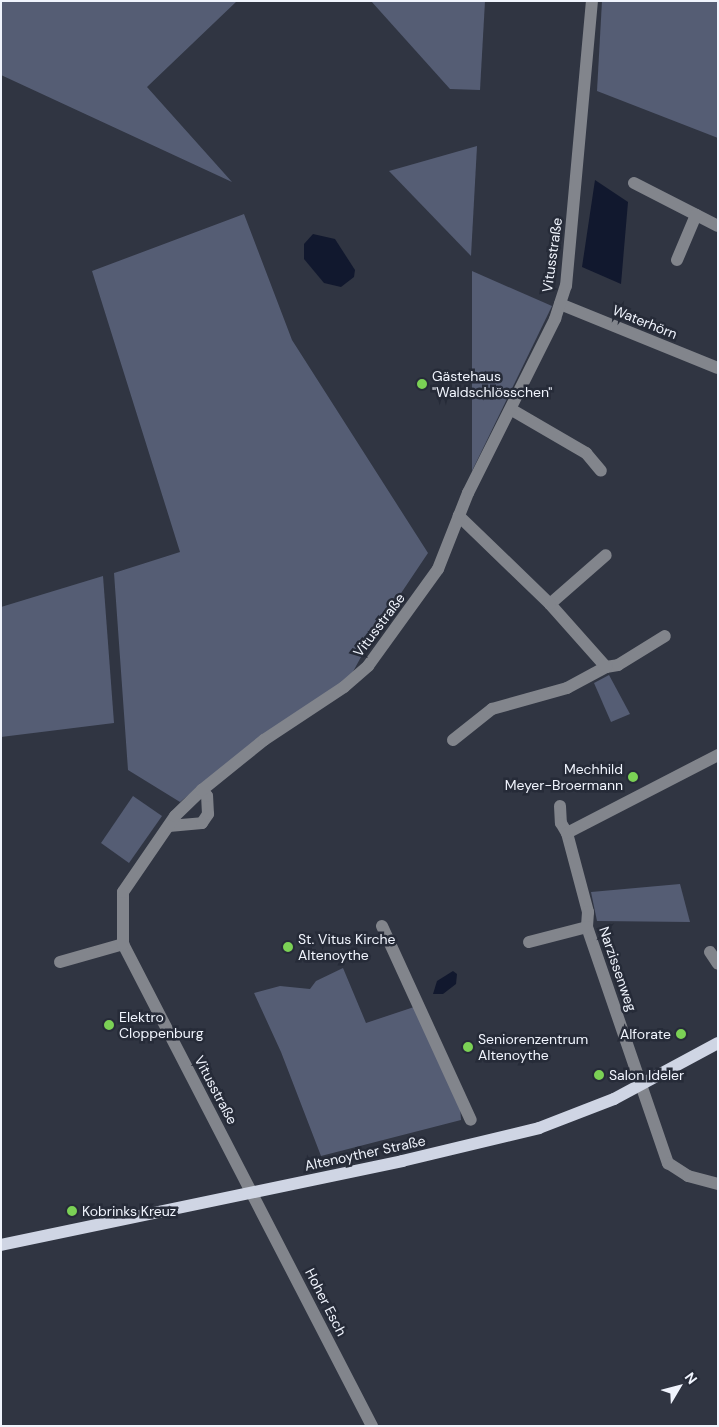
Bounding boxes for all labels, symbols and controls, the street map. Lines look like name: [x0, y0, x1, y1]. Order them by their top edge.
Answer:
street label: Vitusstraße: [538, 217, 566, 293]
street label: Waterhörn: [610, 301, 680, 343]
place label: Gästehaus "Waldschlösschen": [432, 368, 552, 401]
marker: Gästehaus "Waldschlösschen": [416, 378, 428, 390]
street label: Vitusstraße: [350, 590, 408, 660]
place label: Mechhild Meyer-Broermann: [505, 761, 623, 794]
marker: Mechhild Meyer-Broermann: [627, 771, 639, 783]
street label: Narzissenweg: [596, 924, 640, 1014]
place label: St. Vitus Kirche Altenoythe: [298, 931, 396, 964]
marker: St. Vitus Kirche Altenoythe: [282, 941, 294, 953]
place label: Elektro Cloppenburg: [119, 1009, 204, 1042]
marker: Elektro Cloppenburg: [103, 1019, 115, 1031]
place label: Alforate: [620, 1026, 671, 1042]
marker: Alforate: [675, 1028, 687, 1040]
place label: Seniorenzentrum Altenoythe: [478, 1031, 588, 1064]
marker: Seniorenzentrum Altenoythe: [462, 1041, 474, 1053]
street label: Vitusstraße: [191, 1053, 241, 1127]
place label: Salon Ideler: [609, 1067, 684, 1083]
marker: Salon Ideler: [593, 1069, 605, 1081]
street label: Altenoyther Straße: [303, 1132, 427, 1174]
place label: Kobrinks Kreuz: [82, 1203, 176, 1219]
marker: Kobrinks Kreuz: [66, 1205, 78, 1217]
street label: Hoher Esch: [302, 1265, 350, 1339]
north arrow: [654, 1362, 704, 1412]
text: N: [681, 1368, 701, 1387]

